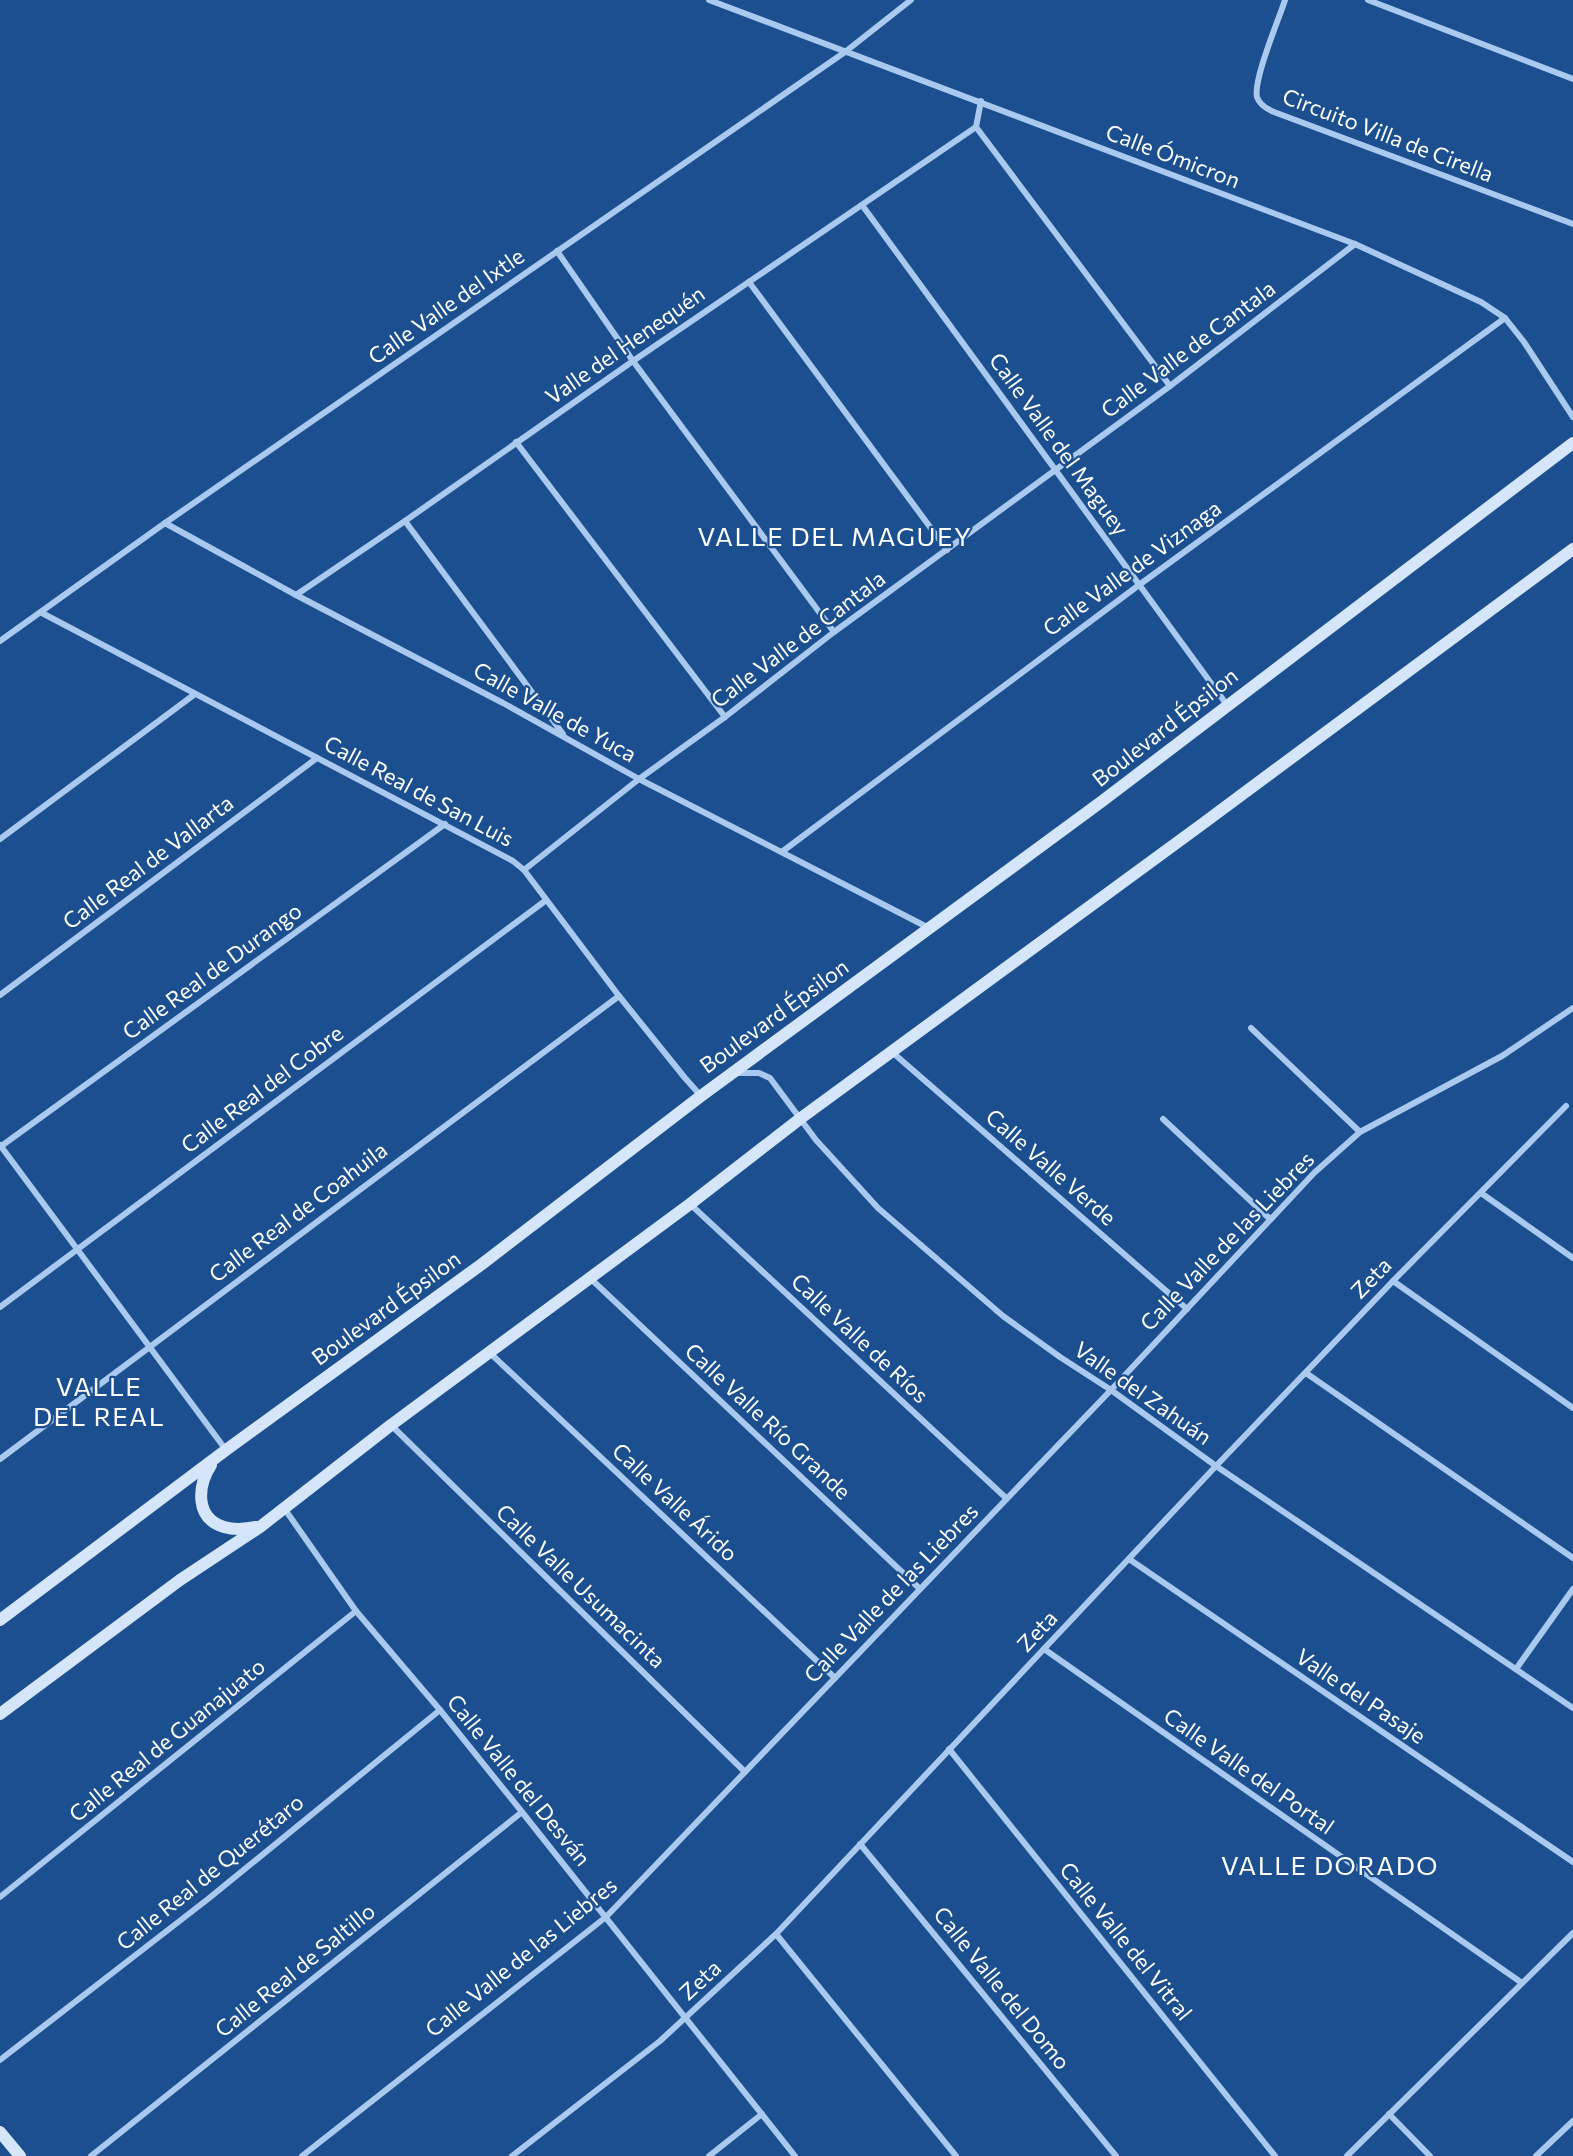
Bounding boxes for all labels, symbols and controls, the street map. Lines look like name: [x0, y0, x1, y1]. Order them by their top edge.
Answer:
street label: Circuito Villa de Cirella: [1279, 82, 1497, 187]
street label: Calle Ómicron: [1102, 118, 1244, 193]
street label: Calle Valle del Ixtle: [363, 242, 529, 369]
street label: Calle Valle de Cantala: [1095, 274, 1280, 423]
street label: Valle del Henequén: [540, 280, 710, 410]
street label: Calle Valle del Maguey: [984, 347, 1135, 540]
street label: Calle Valle de Viznaga: [1037, 494, 1226, 641]
district label: VALLE DEL MAGUEY: [697, 520, 973, 551]
street label: Calle Valle de Cantala: [705, 564, 890, 713]
street label: Calle Valle de Yuca: [469, 656, 641, 768]
street label: Boulevard Épsilon: [1087, 661, 1243, 792]
street label: Calle Real de San Luis: [320, 729, 519, 852]
street label: Calle Real de Vallarta: [57, 789, 238, 935]
street label: Calle Real de Durango: [117, 896, 307, 1045]
street label: Boulevard Épsilon: [694, 953, 853, 1079]
street label: Calle Real del Cobre: [175, 1019, 348, 1158]
street label: Calle Valle Verde: [981, 1103, 1122, 1231]
street label: Calle Real de Coahuila: [203, 1136, 392, 1287]
street label: Calle Valle de las Liebres: [1134, 1145, 1319, 1336]
street label: Boulevard Épsilon: [306, 1245, 465, 1371]
street label: Zeta: [1345, 1251, 1397, 1304]
street label: Calle Valle de Ríos: [786, 1267, 935, 1408]
street label: Valle del Zahuán: [1069, 1335, 1217, 1450]
street label: Calle Valle Río Grande: [680, 1337, 857, 1504]
district label: VALLE DEL REAL: [33, 1370, 165, 1431]
street label: Calle Valle Árido: [607, 1437, 744, 1567]
street label: Calle Valle de las Liebres: [798, 1497, 983, 1688]
street label: Calle Valle Usumacinta: [491, 1498, 672, 1673]
street label: Zeta: [1011, 1604, 1062, 1657]
street label: Valle del Pasaje: [1291, 1642, 1431, 1749]
street label: Calle Real de Guanajuato: [63, 1652, 270, 1827]
street label: Calle Valle del Desván: [442, 1688, 597, 1871]
street label: Calle Valle del Portal: [1159, 1702, 1340, 1839]
street label: Calle Real de Querétaro: [111, 1788, 309, 1955]
district label: VALLE DORADO: [1221, 1849, 1439, 1880]
street label: Calle Valle del Vitral: [1054, 1856, 1198, 2025]
street label: Calle Valle de las Liebres: [419, 1871, 622, 2042]
street label: Calle Real de Saltillo: [209, 1897, 380, 2042]
street label: Calle Valle del Domo: [928, 1901, 1076, 2075]
street label: Zeta: [673, 1954, 726, 2005]

